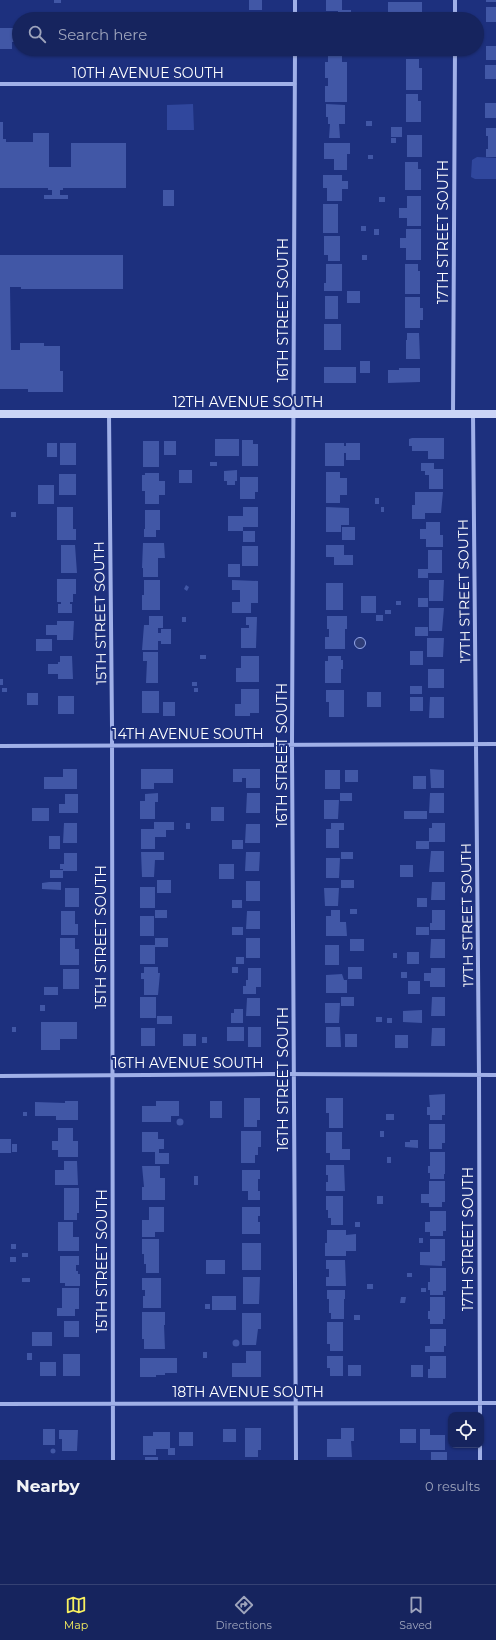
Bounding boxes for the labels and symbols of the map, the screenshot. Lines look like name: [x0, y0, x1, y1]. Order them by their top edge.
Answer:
street label: 10TH AVENUE SOUTH: [72, 64, 224, 82]
street label: 17TH STREET SOUTH: [434, 160, 452, 304]
street label: 16TH STREET SOUTH: [274, 238, 292, 382]
street label: 12TH AVENUE SOUTH: [173, 393, 323, 411]
street label: 17TH STREET SOUTH: [454, 519, 474, 663]
street label: 15TH STREET SOUTH: [90, 541, 110, 685]
street label: 16TH STREET SOUTH: [273, 683, 291, 827]
street label: 14TH AVENUE SOUTH: [112, 725, 264, 743]
street label: 17TH STREET SOUTH: [457, 843, 477, 987]
street label: 15TH STREET SOUTH: [92, 865, 110, 1009]
street label: 16TH STREET SOUTH: [274, 1007, 292, 1151]
street label: 16TH AVENUE SOUTH: [112, 1054, 264, 1072]
street label: 17TH STREET SOUTH: [459, 1167, 477, 1311]
street label: 15TH STREET SOUTH: [93, 1189, 111, 1333]
street label: 18TH AVENUE SOUTH: [172, 1383, 324, 1401]

